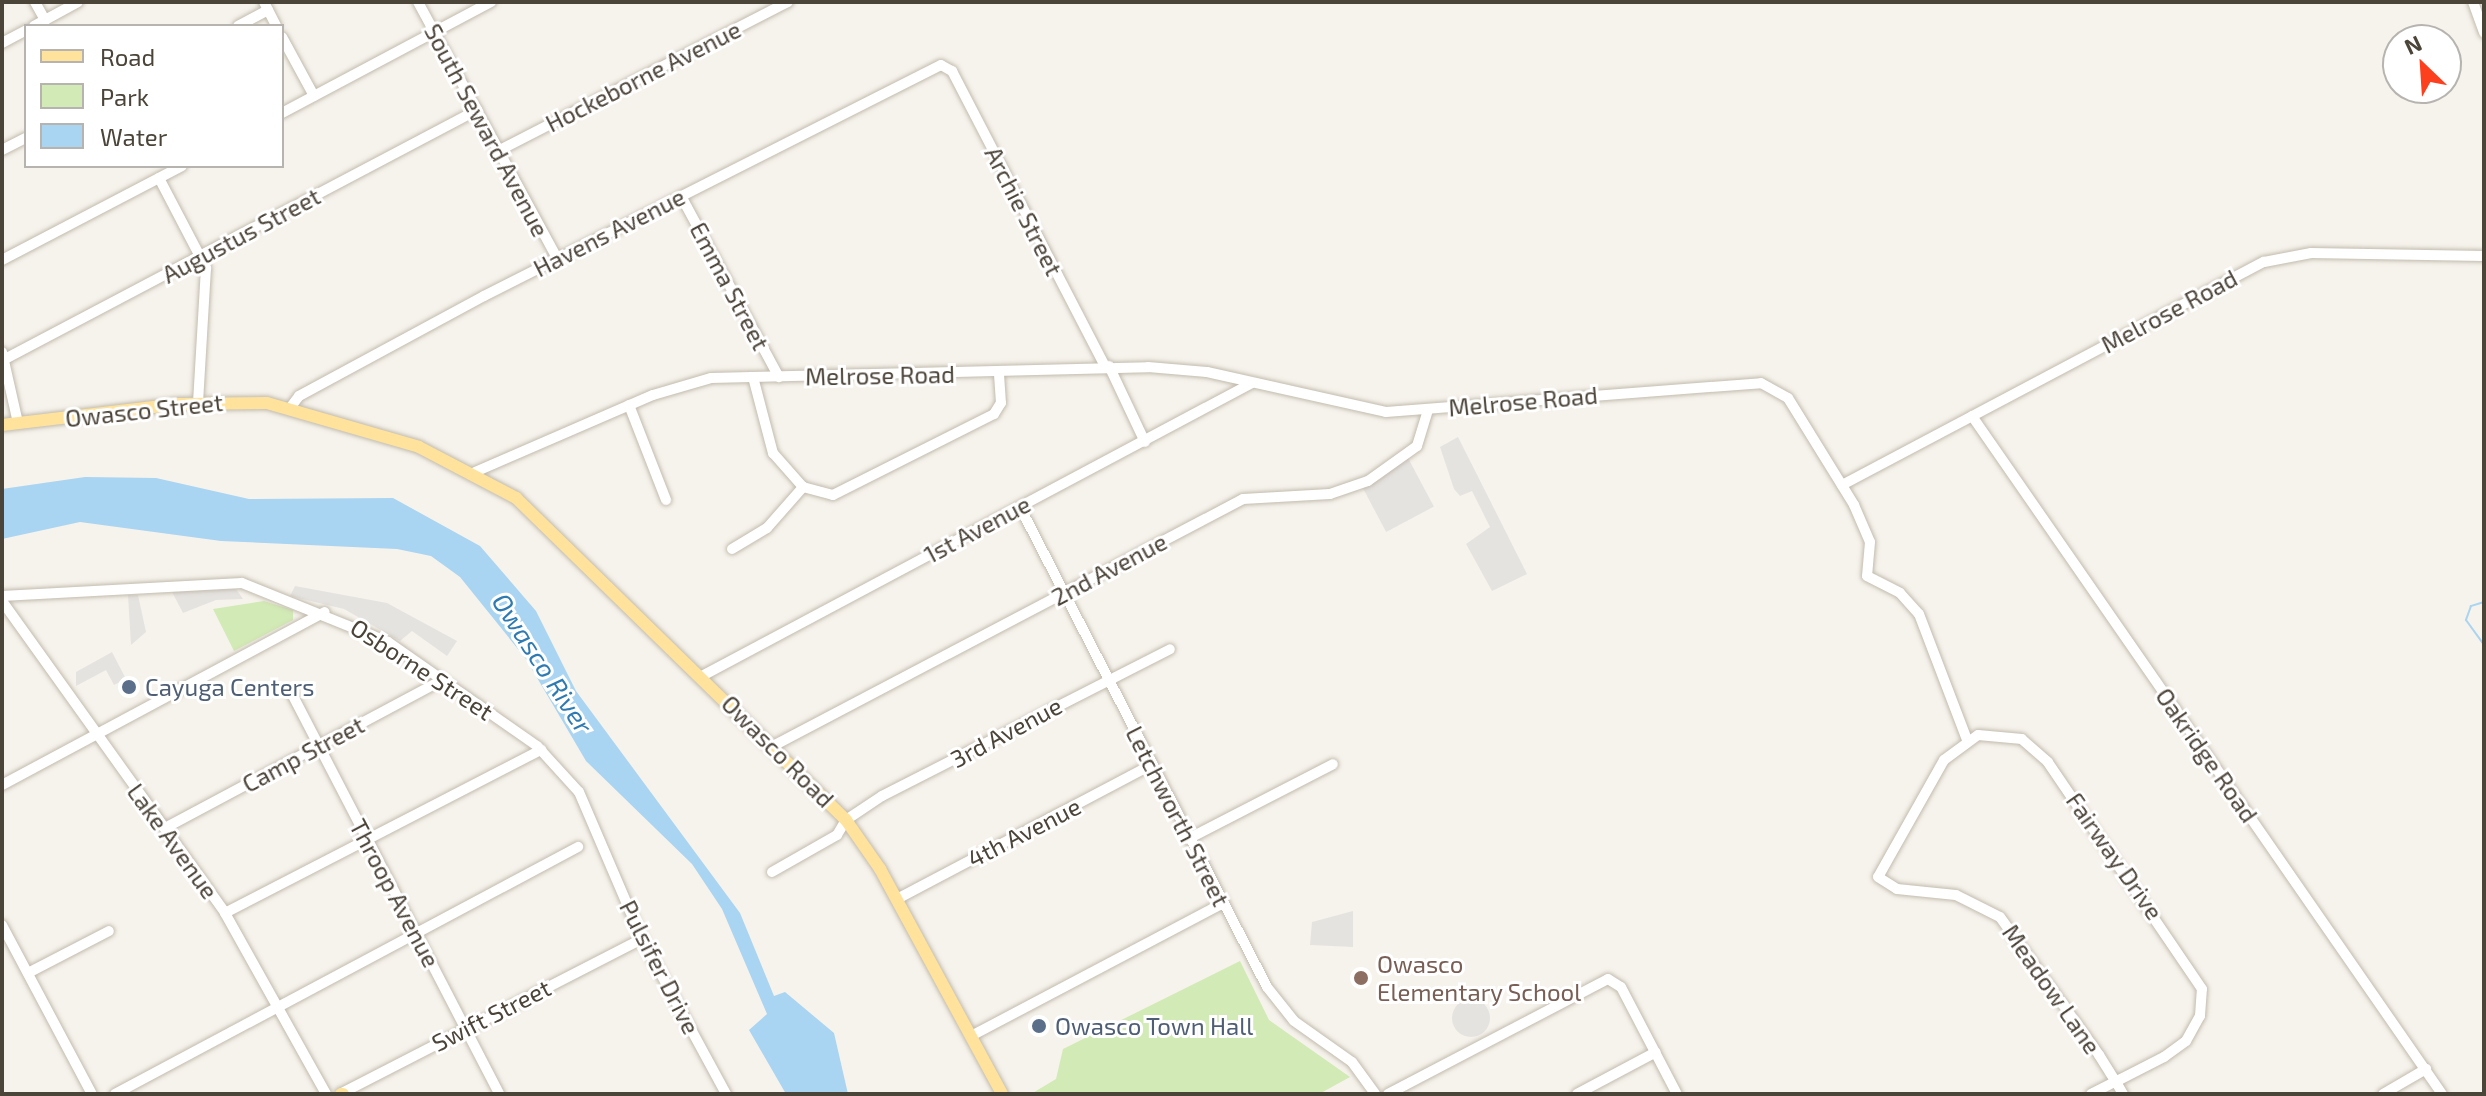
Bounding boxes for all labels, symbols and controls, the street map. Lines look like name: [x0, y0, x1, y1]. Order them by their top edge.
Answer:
street label: Hockeborne Avenue: [540, 14, 746, 138]
street label: South Seward Avenue: [419, 18, 555, 242]
legend: [24, 24, 284, 168]
north arrow: [2382, 24, 2462, 104]
text: N: [2400, 29, 2425, 59]
text: Road: [100, 42, 155, 71]
text: Park: [100, 82, 149, 111]
text: Water: [100, 122, 167, 151]
street label: Archie Street: [979, 142, 1069, 280]
street label: Augustus Street: [157, 181, 325, 289]
street label: Havens Avenue: [528, 181, 690, 283]
street label: Emma Street: [684, 217, 776, 355]
street label: Melrose Road: [2096, 263, 2242, 359]
street label: Melrose Road: [805, 359, 955, 391]
street label: Melrose Road: [1447, 380, 1599, 422]
street label: Owasco Street: [64, 387, 224, 433]
street label: 1st Avenue: [919, 489, 1035, 569]
street label: 2nd Avenue: [1046, 526, 1172, 612]
water label: Owasco River: [486, 587, 600, 739]
street label: Osborne Street: [345, 612, 499, 726]
place label: Cayuga Centers: [145, 673, 314, 701]
marker: Cayuga Centers: [120, 678, 138, 696]
street label: Oakridge Road: [2150, 682, 2264, 828]
street label: Owasco Road: [716, 689, 840, 813]
street label: 3rd Avenue: [945, 691, 1067, 773]
street label: Camp Street: [237, 710, 369, 798]
street label: Letchworth Street: [1120, 721, 1236, 911]
street label: Lake Avenue: [121, 778, 225, 904]
street label: Fairway Drive: [2060, 787, 2170, 925]
street label: 4th Avenue: [962, 791, 1086, 873]
street label: Throop Avenue: [344, 814, 446, 972]
street label: Pulsifer Drive: [614, 895, 706, 1039]
street label: Meadow Lane: [1997, 919, 2107, 1059]
place label: Owasco Elementary School: [1377, 950, 1582, 1006]
marker: Owasco Elementary School: [1352, 969, 1370, 987]
street label: Swift Street: [427, 973, 555, 1057]
place label: Owasco Town Hall: [1055, 1012, 1254, 1040]
marker: Owasco Town Hall: [1030, 1017, 1048, 1035]

